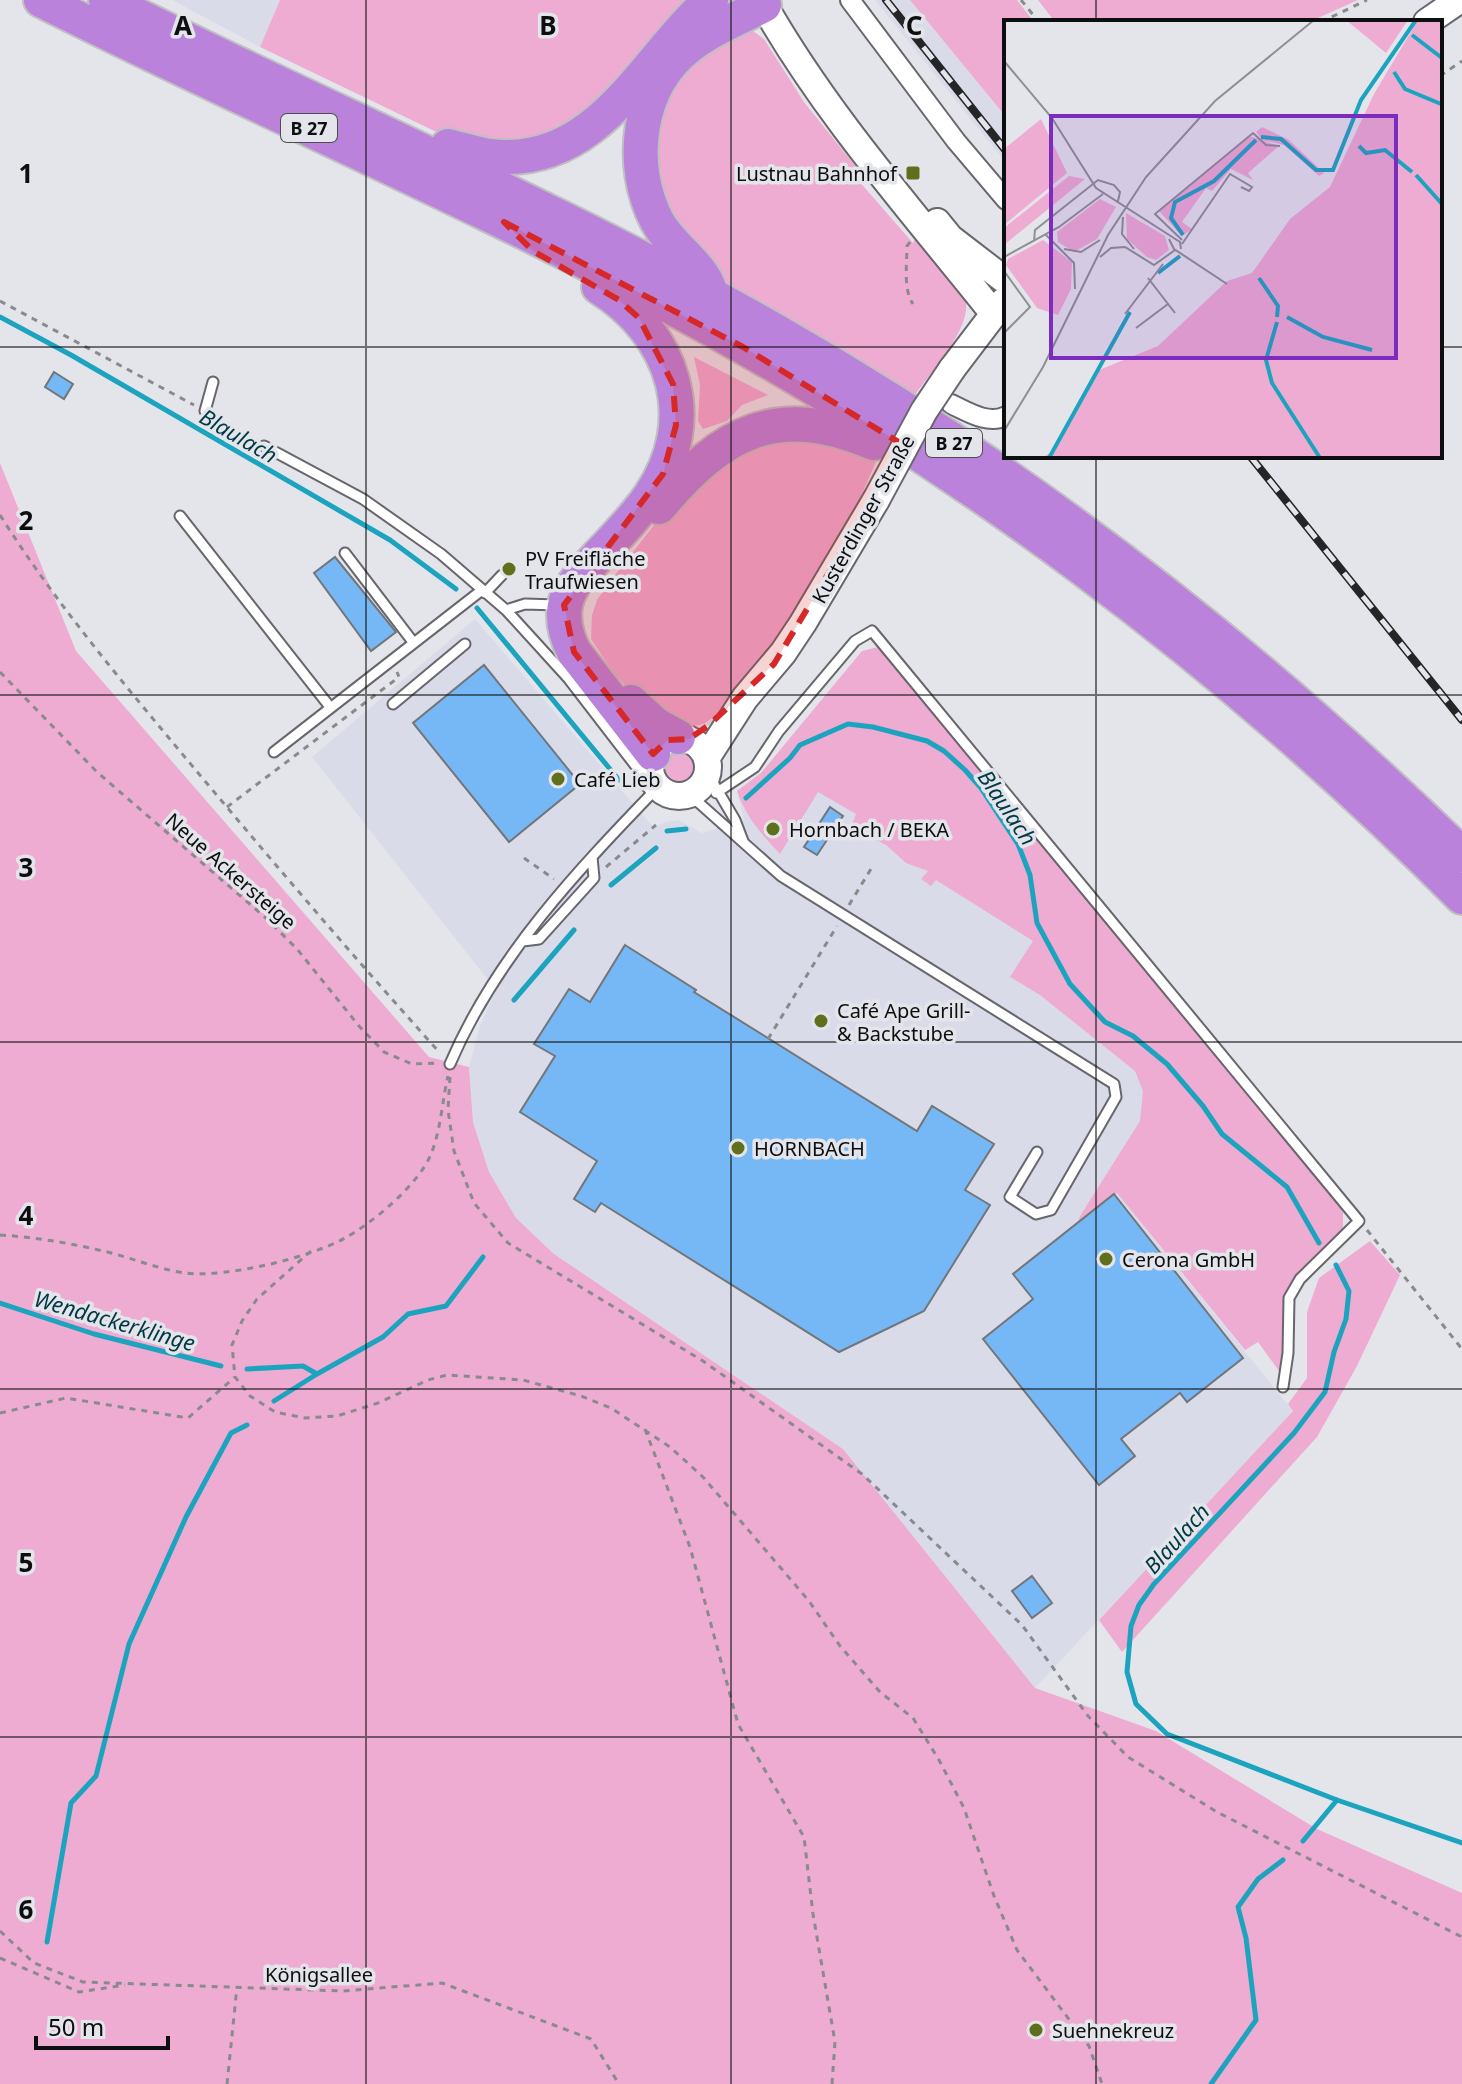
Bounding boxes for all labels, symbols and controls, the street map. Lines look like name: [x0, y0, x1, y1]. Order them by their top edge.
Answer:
text: A: [174, 7, 192, 43]
text: B: [539, 7, 557, 43]
text: C: [906, 7, 922, 43]
inset map: [1004, 20, 1442, 458]
road number: B 27: [281, 114, 337, 142]
text: 1: [19, 155, 33, 191]
place label: Lustnau Bahnhof: [736, 160, 898, 187]
marker: Lustnau Bahnhof: [904, 164, 922, 182]
water label: Blaulach: [195, 401, 283, 469]
road number: B 27: [926, 429, 982, 457]
street label: Kusterdinger Straße: [805, 430, 921, 608]
text: 2: [19, 502, 34, 538]
place label: PV Freifläche Traufwiesen: [525, 545, 645, 595]
marker: PV Freifläche Traufwiesen: [500, 560, 518, 578]
water label: Blaulach: [972, 763, 1044, 851]
place label: Café Lieb: [574, 766, 660, 793]
marker: Café Lieb: [549, 770, 567, 788]
street label: Neue Ackersteige: [160, 807, 302, 935]
place label: Hornbach / BEKA: [789, 816, 949, 843]
marker: Hornbach / BEKA: [764, 820, 782, 838]
text: 3: [19, 849, 33, 885]
place label: Café Ape Grill- & Backstube: [837, 997, 971, 1047]
marker: Café Ape Grill- & Backstube: [812, 1012, 830, 1030]
place label: HORNBACH: [754, 1135, 865, 1162]
marker: HORNBACH: [729, 1139, 747, 1157]
text: 4: [19, 1197, 34, 1233]
place label: Cerona GmbH: [1122, 1246, 1255, 1273]
marker: Cerona GmbH: [1097, 1250, 1115, 1268]
water label: Wendackerklinge: [31, 1283, 199, 1357]
water label: Blaulach: [1136, 1496, 1216, 1580]
text: 5: [19, 1544, 33, 1580]
text: 6: [19, 1891, 34, 1927]
street label: Königsallee: [265, 1961, 373, 1988]
scale bar: [36, 2000, 168, 2050]
text: 50 m: [48, 2010, 104, 2043]
place label: Suehnekreuz: [1052, 2017, 1174, 2044]
marker: Suehnekreuz: [1027, 2021, 1045, 2039]

